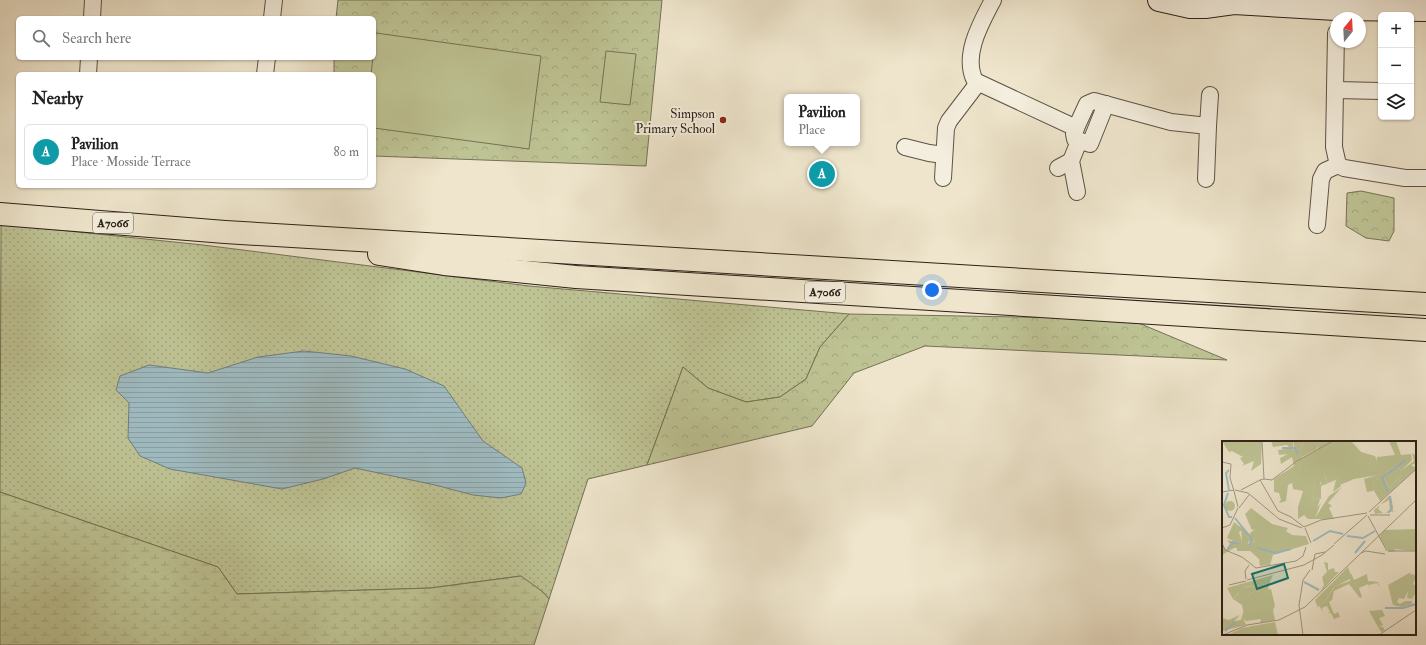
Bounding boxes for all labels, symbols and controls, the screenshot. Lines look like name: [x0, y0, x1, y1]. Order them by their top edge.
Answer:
north arrow: [1330, 12, 1366, 48]
map controls: [1378, 12, 1414, 120]
button: +: [1378, 12, 1414, 48]
search box: [16, 16, 376, 60]
icon: search: [30, 27, 52, 49]
text: Search here: [62, 29, 131, 48]
button: −: [1378, 48, 1414, 84]
button: layers: [1378, 84, 1414, 120]
text: Nearby: [32, 88, 83, 109]
popup: [784, 94, 860, 146]
text: Pavilion: [798, 103, 846, 122]
place label: Simpson Primary School: [635, 106, 716, 138]
marker: Simpson Primary School: [718, 115, 728, 125]
text: Place: [798, 122, 825, 138]
text: Pavilion: [71, 135, 119, 154]
text: A: [42, 144, 50, 160]
text: 80 m: [333, 144, 359, 160]
text: Place · Mosside Terrace: [71, 154, 191, 170]
pin: A: [809, 159, 835, 189]
road number: A7066: [93, 213, 133, 233]
your location: [922, 280, 942, 300]
road number: A7066: [805, 282, 845, 302]
inset map: [1222, 441, 1416, 635]

